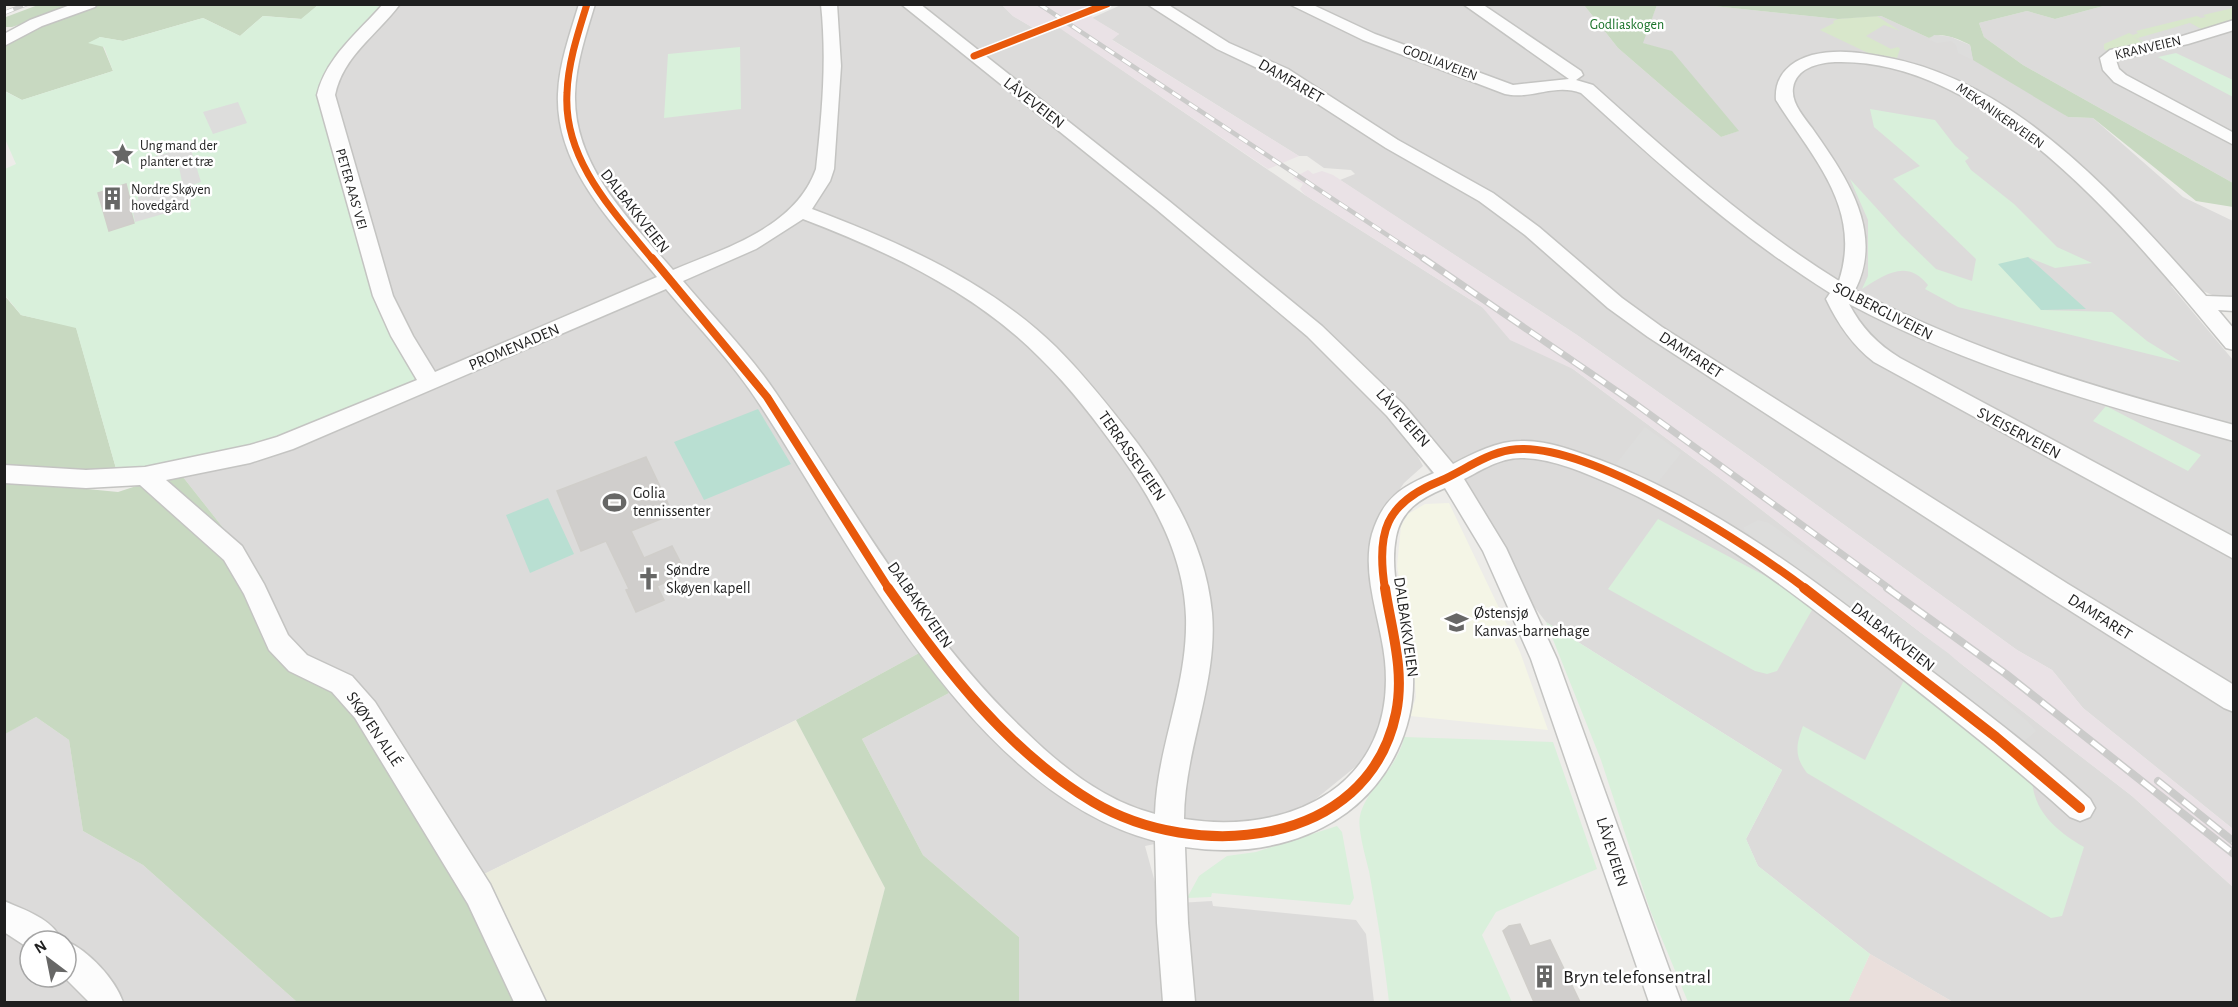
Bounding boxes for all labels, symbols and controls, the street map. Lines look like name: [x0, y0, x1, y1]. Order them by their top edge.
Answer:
park label: Godliaskogen: [1590, 18, 1664, 32]
street label: KRANVEIEN: [2114, 34, 2182, 62]
street label: GODLIAVEIEN: [1401, 42, 1479, 84]
street label: DAMFARET: [1256, 56, 1326, 106]
street label: LÅVEVEIEN: [1001, 73, 1069, 131]
street label: MEKANIKERVEIEN: [1954, 81, 2046, 151]
place label: Ung mand der planter et træ: [140, 139, 218, 169]
place icon: Ung mand der planter et træ: [109, 141, 135, 167]
street label: PETER AAS’ VEI: [333, 147, 369, 231]
street label: DALBAKKVEIEN: [598, 166, 672, 256]
place label: Nordre Skøyen hovedgård: [131, 183, 211, 213]
building icon: Nordre Skøyen hovedgård: [100, 185, 126, 211]
street label: SOLBERGLIVEIEN: [1831, 279, 1935, 343]
street label: PROMENADEN: [466, 321, 562, 373]
street label: DAMFARET: [1656, 329, 1726, 381]
street label: LÅVEVEIEN: [1373, 385, 1435, 450]
street label: SVEISERVEIEN: [1975, 404, 2063, 462]
street label: TERRASSEVEIEN: [1095, 408, 1169, 504]
place label: Golia tennissenter: [633, 485, 711, 519]
sports icon: Golia tennissenter: [602, 489, 628, 515]
street label: DALBAKKVEIEN: [884, 559, 956, 651]
place label: Søndre Skøyen kapell: [666, 562, 751, 597]
church icon: Søndre Skøyen kapell: [635, 566, 661, 592]
street label: DALBAKKVEIEN: [1391, 576, 1421, 678]
street label: DAMFARET: [2065, 591, 2135, 643]
street label: DALBAKKVEIEN: [1848, 600, 1938, 674]
place label: Østensjø Kanvas-barnehage: [1474, 605, 1590, 639]
school or university icon: Østensjø Kanvas-barnehage: [1443, 609, 1469, 635]
street label: SKØYEN ALLÉ: [343, 688, 406, 769]
street label: LÅVEVEIEN: [1593, 815, 1633, 889]
north arrow: [18, 929, 78, 989]
text: N: [32, 937, 50, 957]
building icon: Bryn telefonsentral: [1532, 964, 1558, 990]
place label: Bryn telefonsentral: [1563, 967, 1711, 987]

